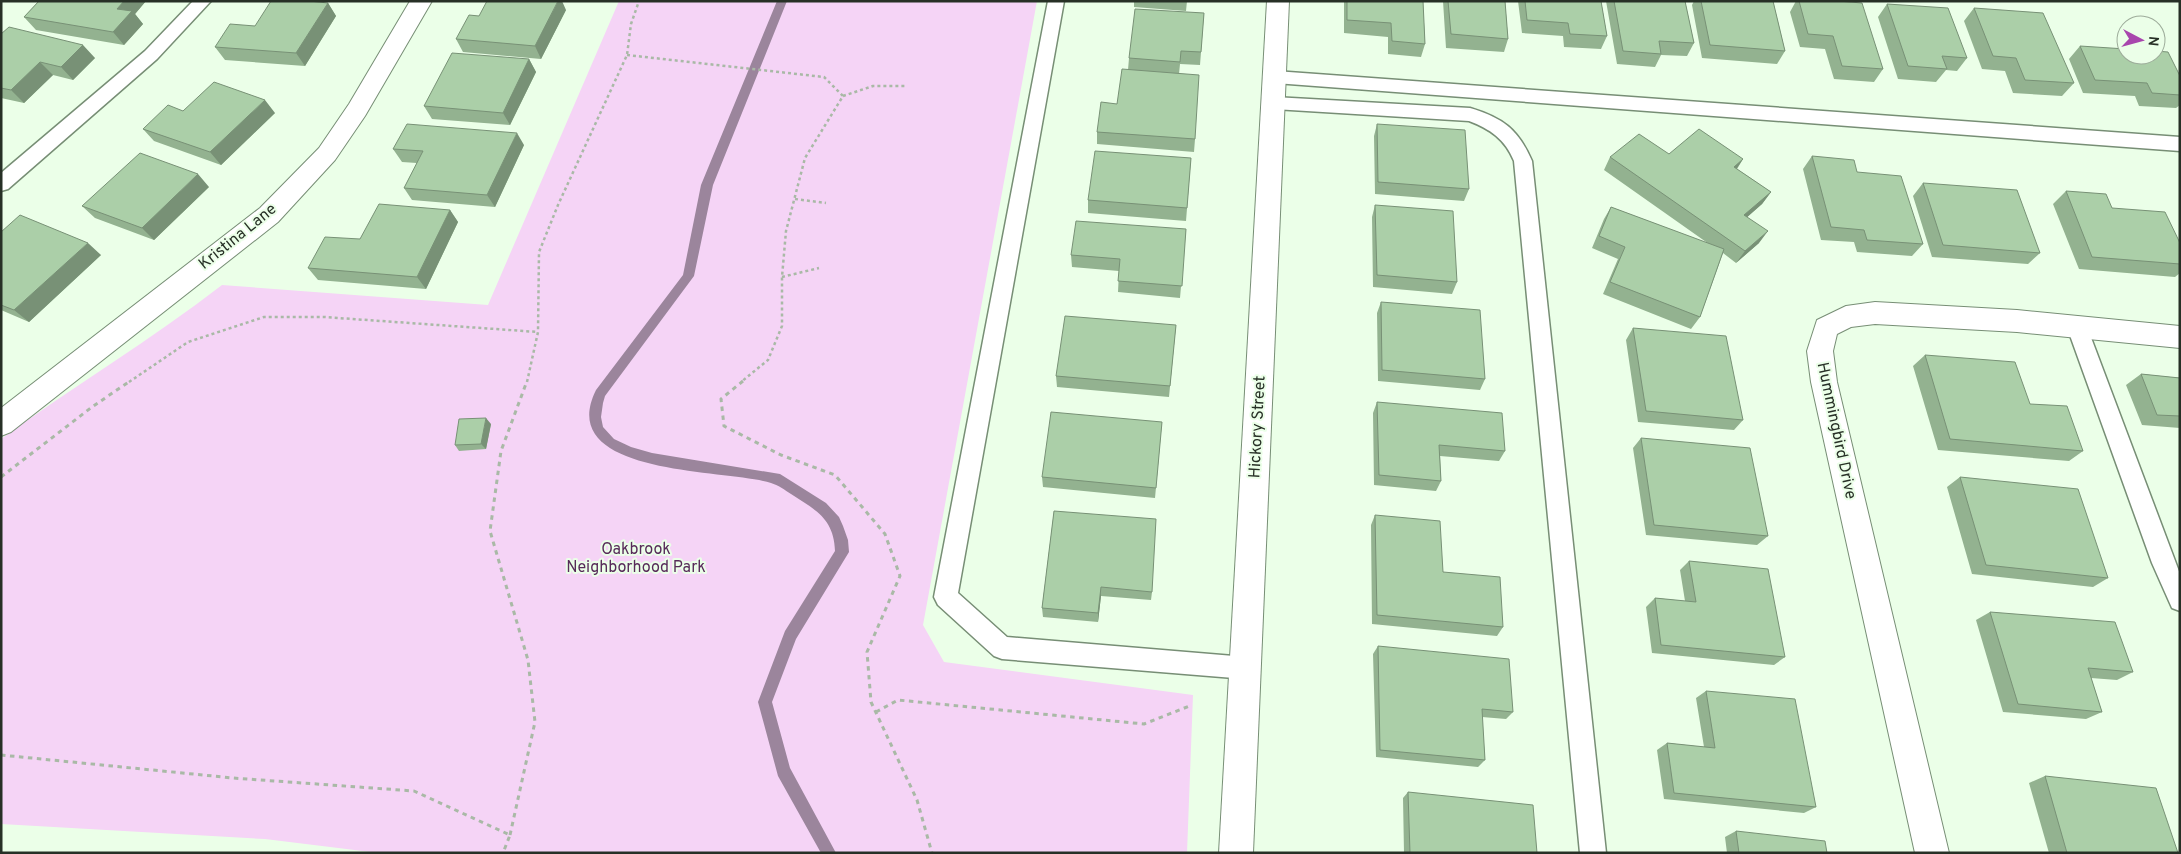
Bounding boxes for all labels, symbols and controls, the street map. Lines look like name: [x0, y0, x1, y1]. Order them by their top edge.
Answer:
north arrow: [2116, 15, 2166, 65]
text: N: [2143, 35, 2161, 47]
street label: Kristina Lane: [195, 199, 281, 275]
street label: Hummingbird Drive: [1812, 361, 1860, 501]
street label: Hickory Street: [1245, 375, 1271, 479]
park label: Oakbrook Neighborhood Park: [566, 540, 706, 578]

